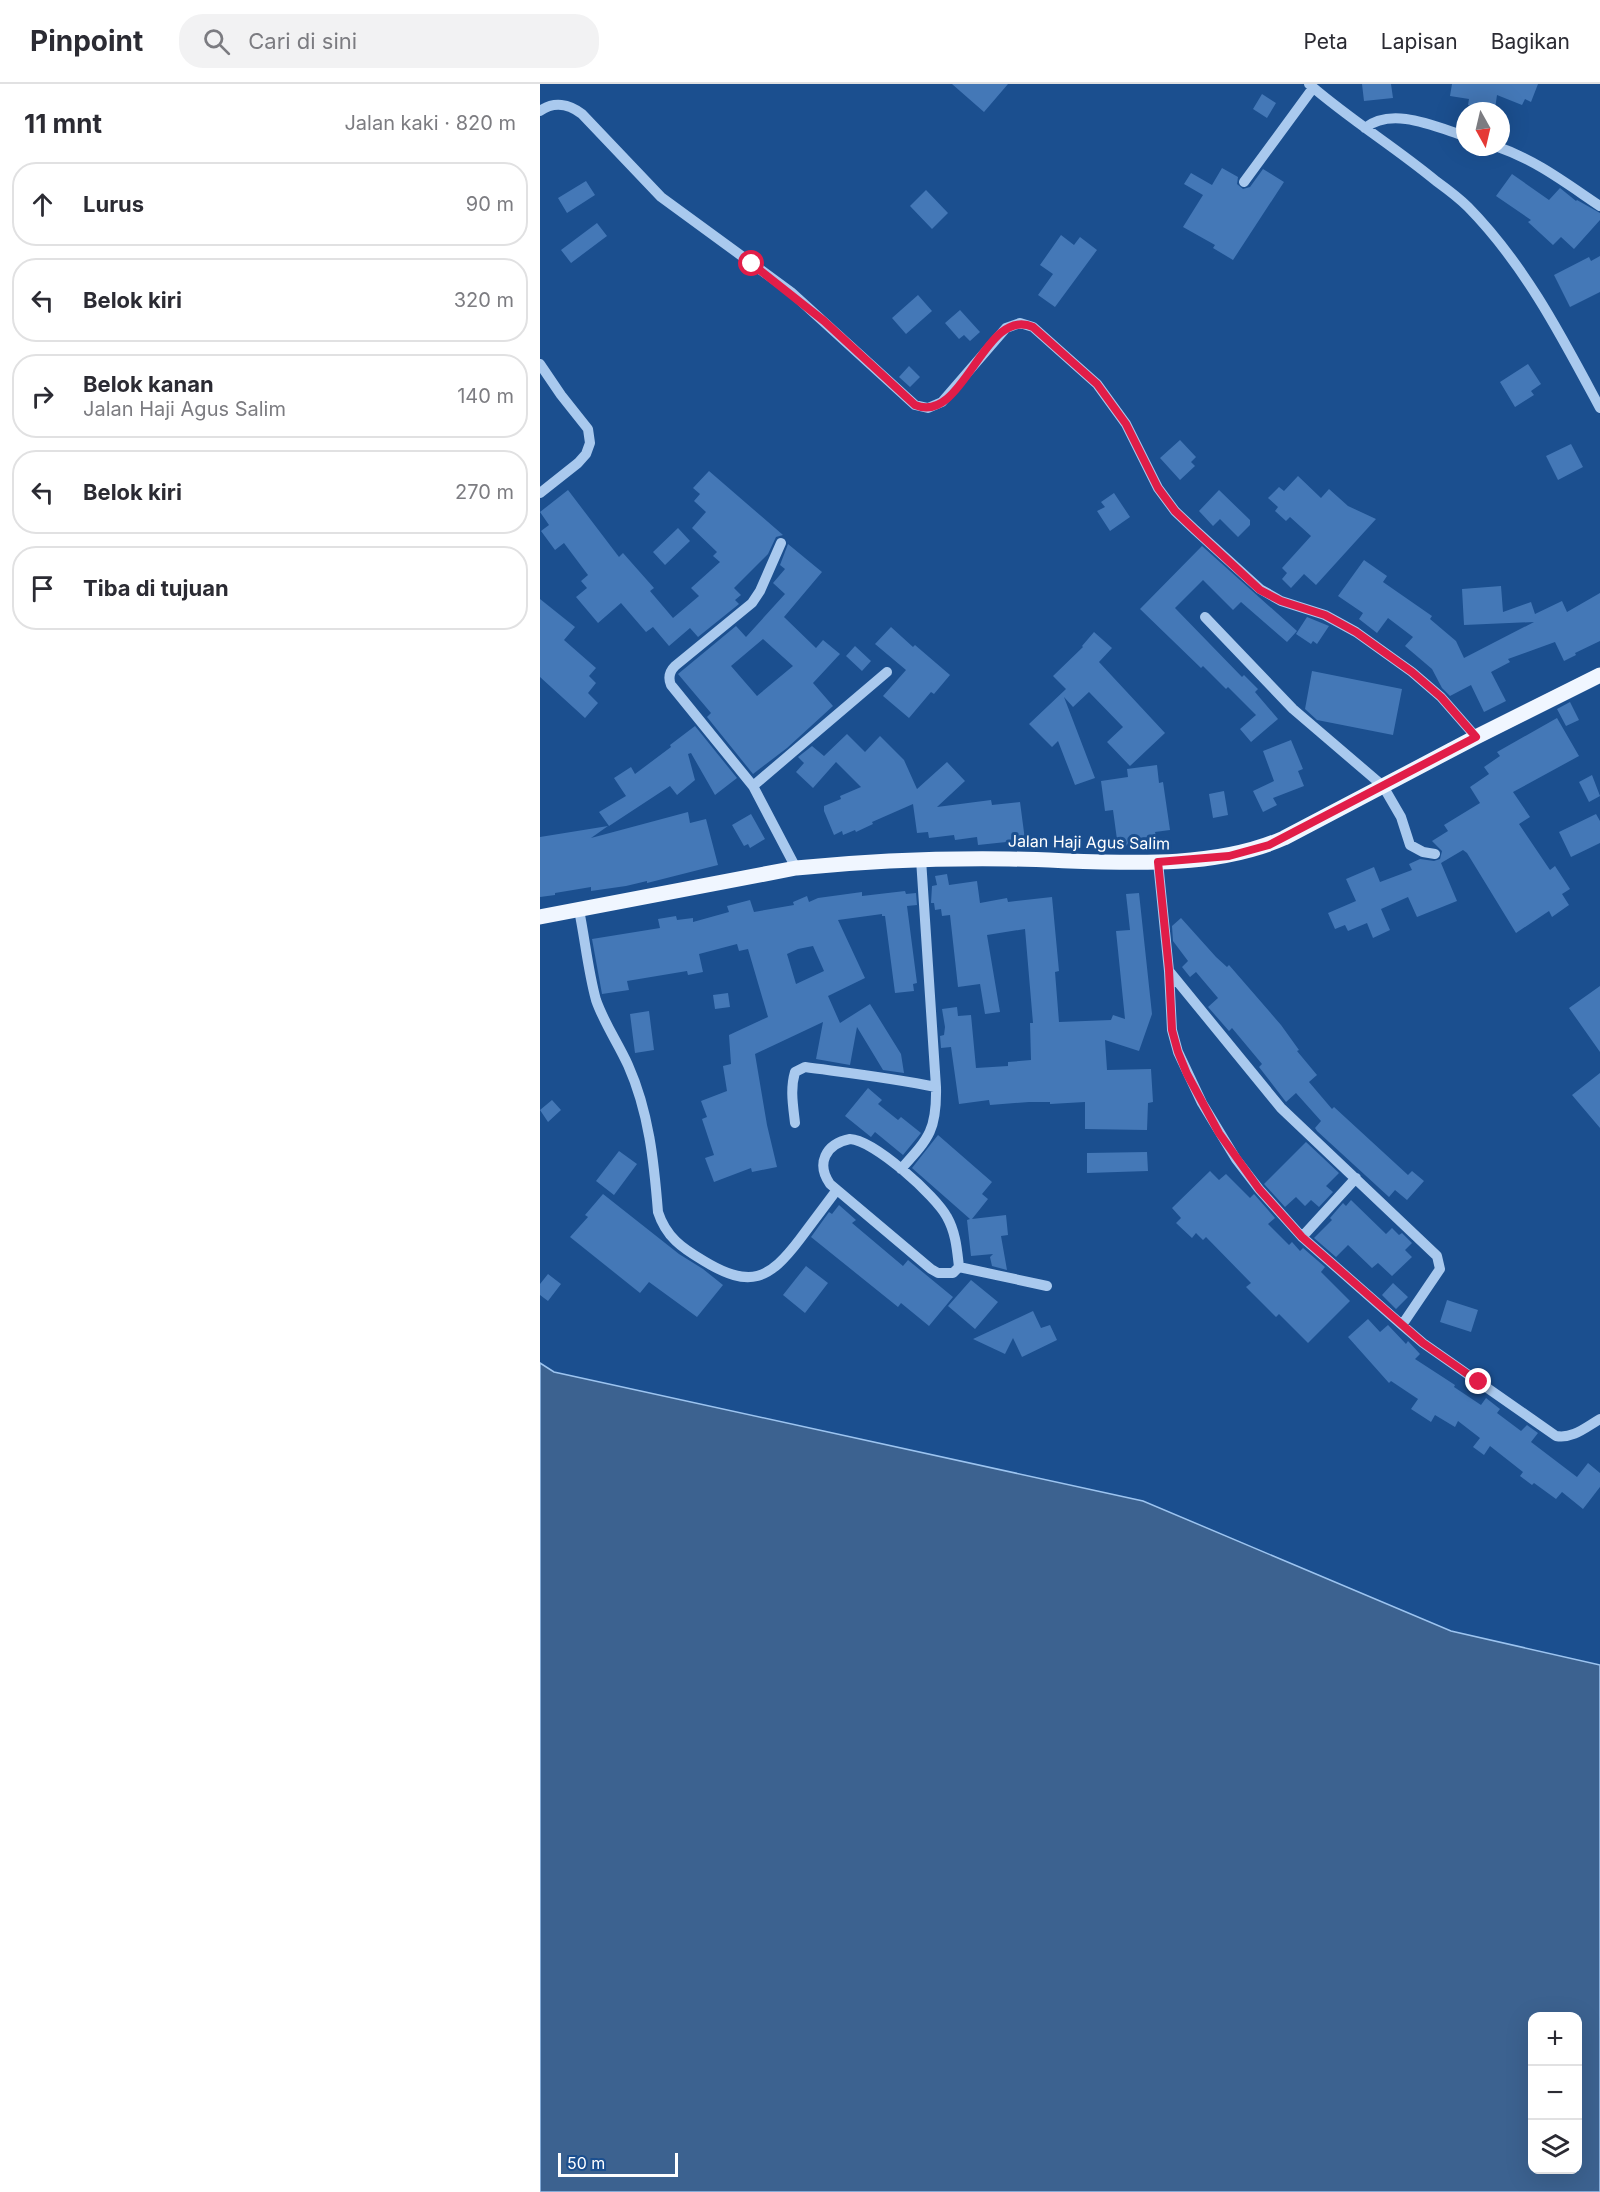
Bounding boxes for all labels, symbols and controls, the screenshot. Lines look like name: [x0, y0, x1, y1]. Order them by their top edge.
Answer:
search box: [179, 14, 599, 68]
text: Pinpoint: [30, 24, 143, 58]
icon: search: [200, 25, 233, 58]
text: Cari di sini: [248, 28, 357, 54]
text: Peta: [1304, 29, 1348, 54]
text: Lapisan: [1381, 29, 1458, 54]
text: Bagikan: [1491, 29, 1570, 54]
north arrow: [1456, 102, 1510, 156]
text: 11 mnt: [24, 108, 102, 139]
text: Jalan kaki · 820 m: [344, 111, 516, 135]
icon: ahead: [26, 188, 59, 221]
text: Lurus: [83, 191, 144, 217]
text: 90 m: [466, 192, 514, 216]
route start: [738, 250, 764, 276]
icon: left: [26, 284, 59, 317]
text: Belok kiri: [83, 287, 182, 313]
text: 320 m: [454, 288, 514, 312]
text: Belok kanan: [83, 371, 214, 397]
icon: right: [26, 380, 59, 413]
text: 140 m: [457, 384, 514, 408]
text: Jalan Haji Agus Salim: [83, 397, 286, 421]
icon: left: [26, 476, 59, 509]
text: Belok kiri: [83, 479, 182, 505]
text: 270 m: [455, 480, 514, 504]
icon: arrive: [26, 572, 59, 605]
text: Tiba di tujuan: [83, 575, 229, 601]
street label: Jalan Haji Agus Salim: [1008, 831, 1170, 853]
route end: [1465, 1368, 1491, 1394]
map controls: [1528, 2012, 1582, 2174]
button: +: [1528, 2012, 1582, 2066]
button: −: [1528, 2066, 1582, 2120]
button: layers: [1528, 2120, 1582, 2174]
scale bar: [558, 2150, 678, 2178]
text: 50 m: [567, 2153, 605, 2173]

